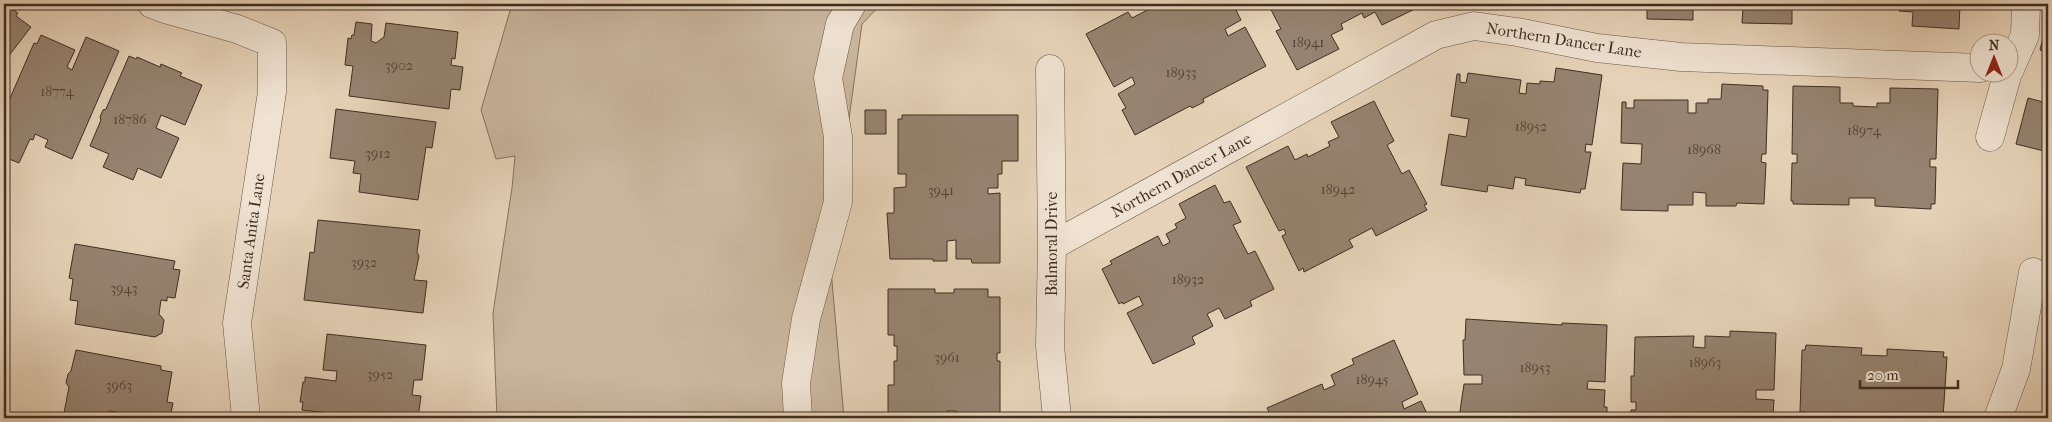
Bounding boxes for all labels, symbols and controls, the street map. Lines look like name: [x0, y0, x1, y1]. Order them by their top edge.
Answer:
street label: Northern Dancer Lane: [1485, 18, 1643, 62]
north arrow: [1970, 32, 2020, 82]
house number: 18941: [1292, 34, 1324, 51]
text: N: [1989, 37, 2000, 54]
house number: 3902: [385, 57, 413, 74]
house number: 18933: [1166, 64, 1196, 81]
house number: 18774: [40, 83, 74, 100]
house number: 18786: [113, 111, 147, 128]
house number: 18952: [1515, 118, 1547, 135]
house number: 18974: [1847, 122, 1882, 139]
street label: Northern Dancer Lane: [1108, 129, 1254, 221]
house number: 18968: [1687, 141, 1721, 158]
house number: 3912: [365, 145, 391, 162]
street label: Santa Anita Lane: [233, 172, 269, 290]
house number: 18942: [1321, 181, 1355, 198]
house number: 3941: [928, 182, 954, 199]
street label: Balmoral Drive: [1042, 192, 1061, 296]
house number: 3932: [351, 254, 377, 271]
house number: 18932: [1172, 271, 1204, 288]
house number: 3943: [111, 280, 137, 297]
house number: 3961: [934, 349, 960, 366]
house number: 18963: [1689, 354, 1721, 371]
scale bar: [1860, 357, 1957, 389]
house number: 18953: [1519, 359, 1551, 376]
house number: 3952: [367, 366, 393, 383]
text: 20 m: [1867, 366, 1899, 384]
house number: 18945: [1355, 371, 1389, 388]
house number: 3963: [106, 377, 132, 394]

